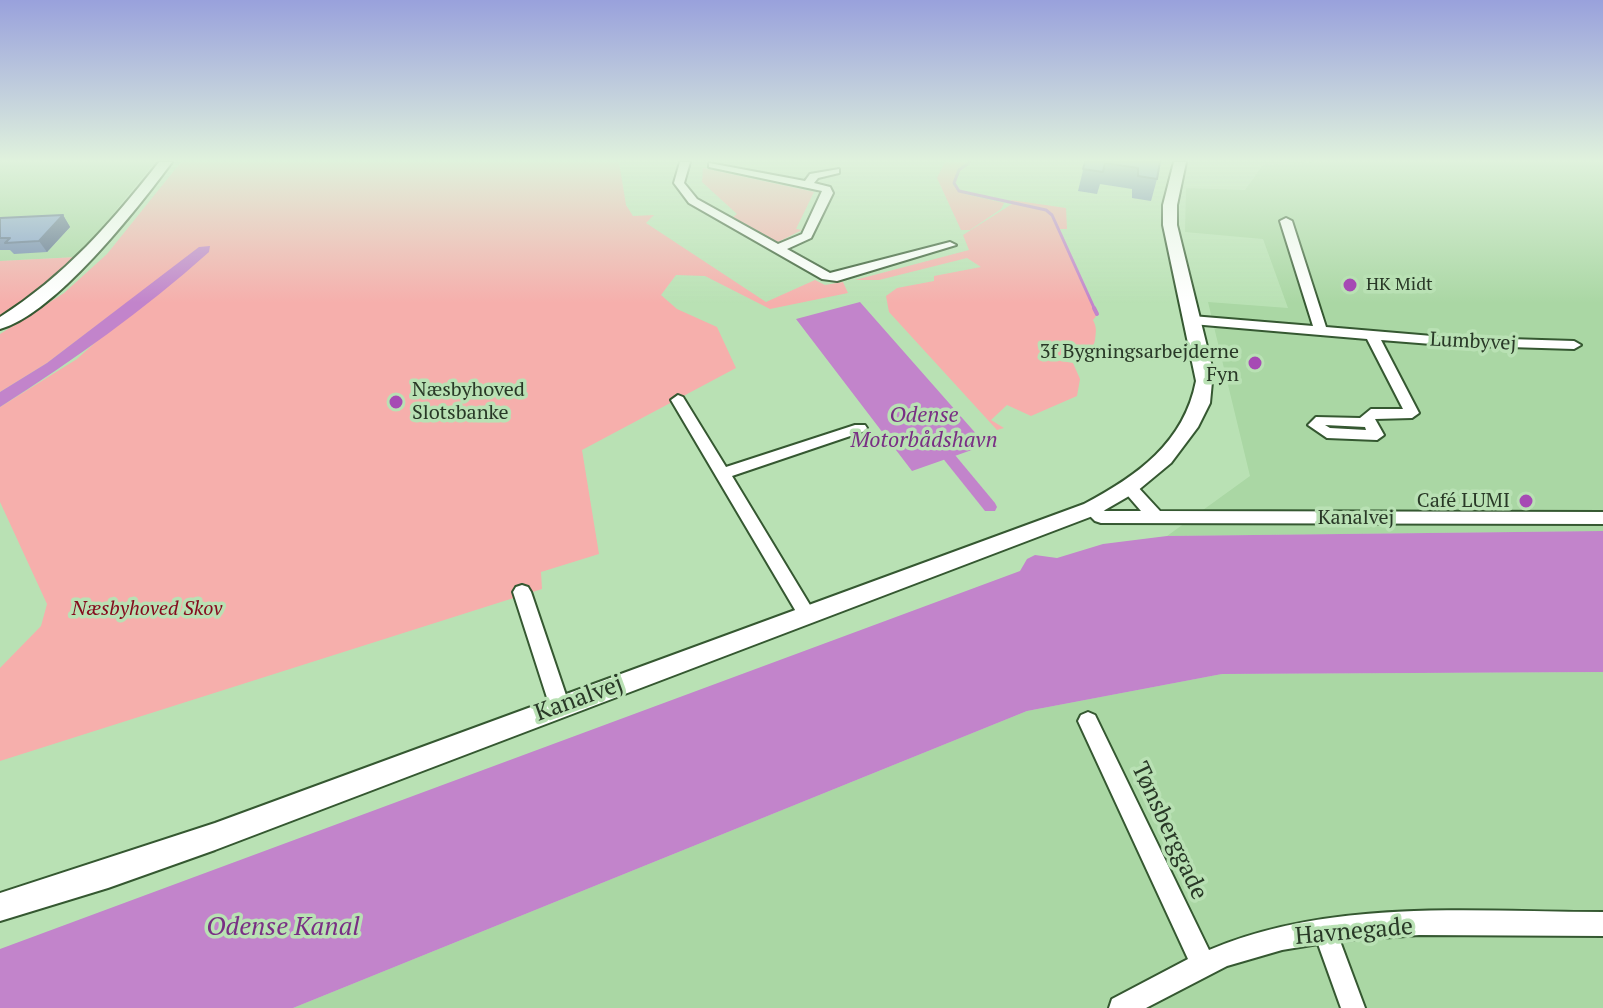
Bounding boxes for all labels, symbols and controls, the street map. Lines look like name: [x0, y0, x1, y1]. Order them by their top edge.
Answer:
place label: HK Midt: [1366, 274, 1433, 296]
marker: HK Midt: [1341, 276, 1359, 294]
street label: Lumbyvej: [1429, 328, 1517, 356]
place label: 3f Bygningsarbejderne Fyn: [1040, 340, 1239, 387]
marker: 3f Bygningsarbejderne Fyn: [1246, 354, 1264, 372]
place label: Næsbyhoved Slotsbanke: [412, 378, 525, 425]
marker: Næsbyhoved Slotsbanke: [387, 393, 405, 411]
water label: Odense Motorbådshavn: [850, 403, 998, 454]
place label: Café LUMI: [1417, 489, 1510, 513]
marker: Café LUMI: [1517, 492, 1535, 510]
street label: Kanalvej: [1318, 506, 1394, 530]
park label: Næsbyhoved Skov: [72, 597, 222, 621]
street label: Kanalvej: [531, 670, 627, 728]
street label: Tønsberggade: [1125, 758, 1213, 904]
water label: Odense Kanal: [206, 912, 360, 944]
street label: Havnegade: [1294, 913, 1414, 951]

